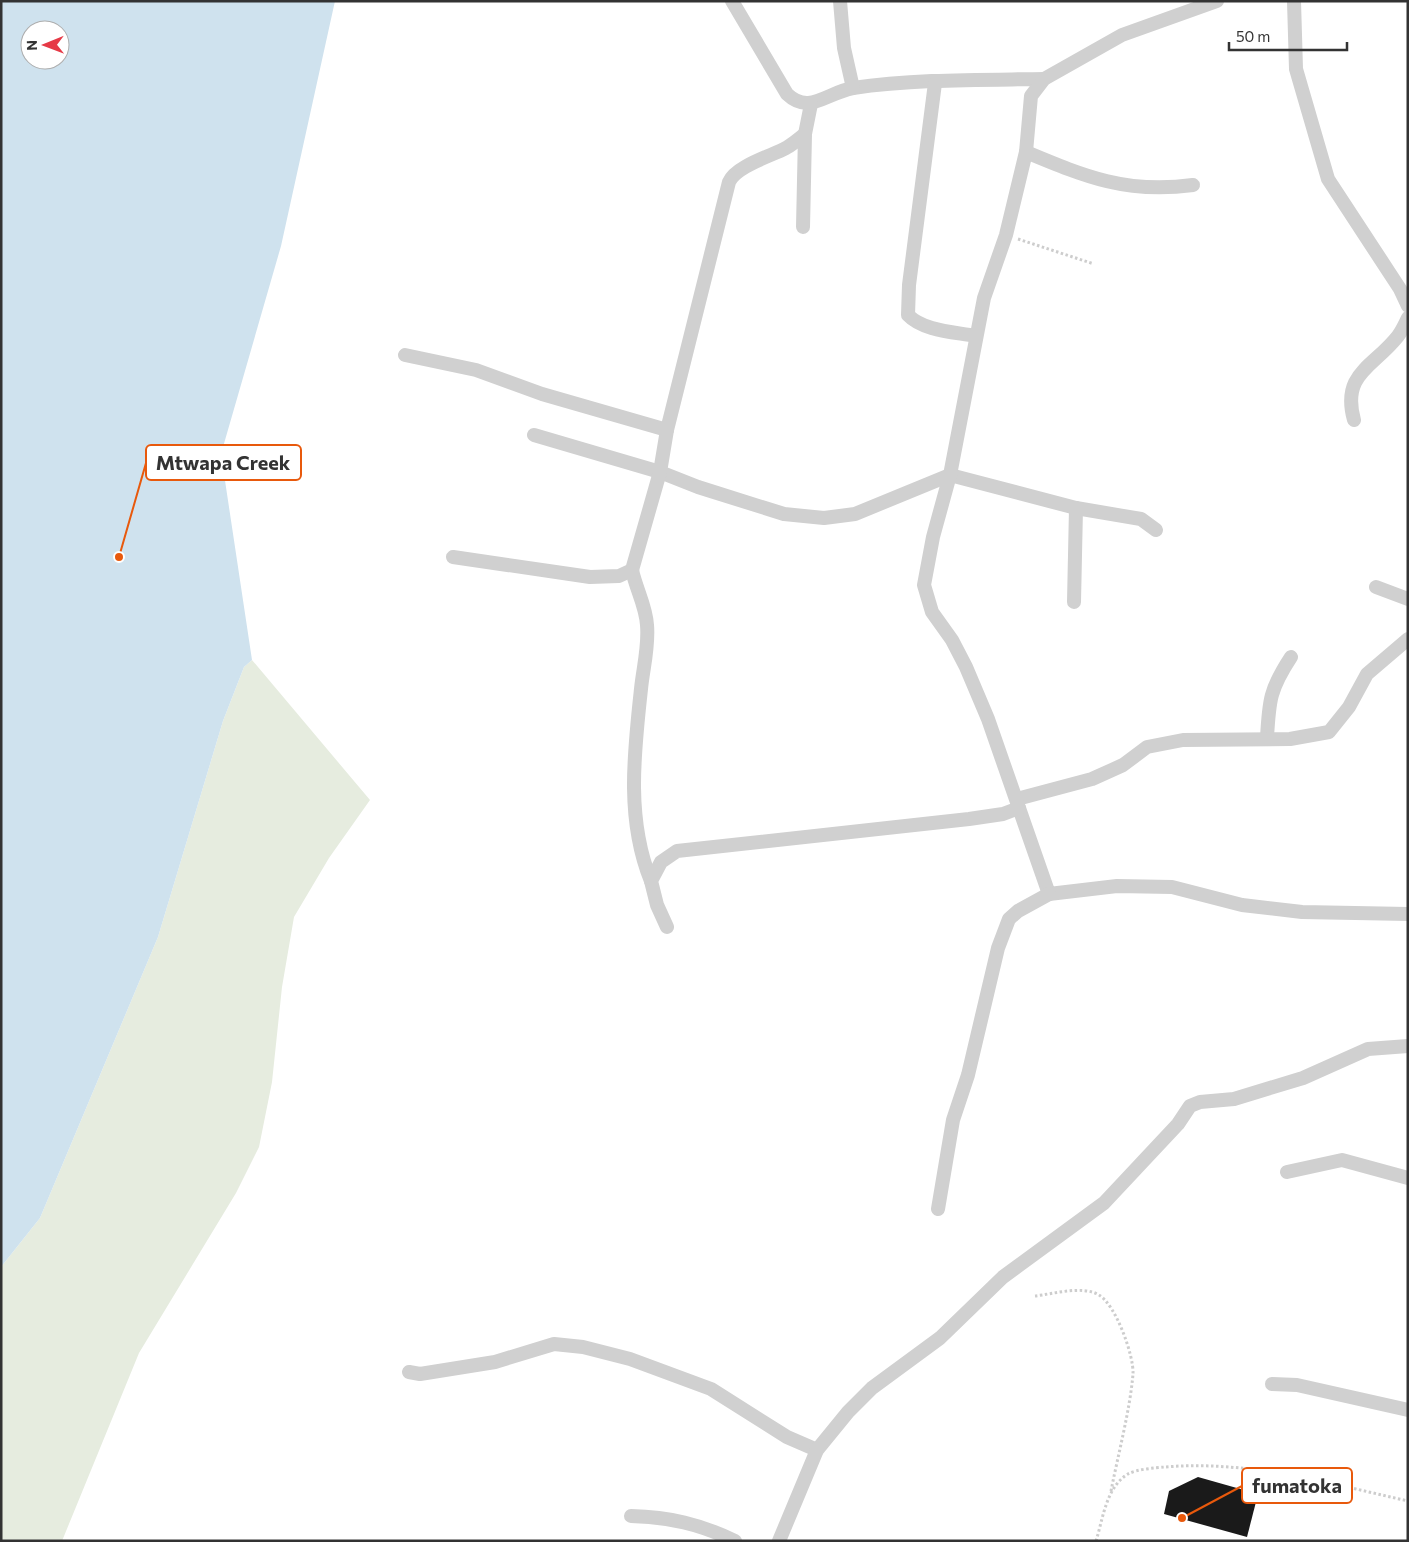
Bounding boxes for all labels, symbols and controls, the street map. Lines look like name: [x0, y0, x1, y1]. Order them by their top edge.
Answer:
north arrow: [20, 20, 70, 70]
scale bar: [1229, 20, 1346, 52]
text: 50 m: [1236, 27, 1270, 45]
text: N: [23, 40, 40, 51]
callout: Mtwapa Creek: [146, 445, 301, 480]
text: Mtwapa Creek: [156, 450, 291, 474]
callout: fumatoka: [1242, 1468, 1352, 1503]
text: fumatoka: [1252, 1473, 1342, 1497]

